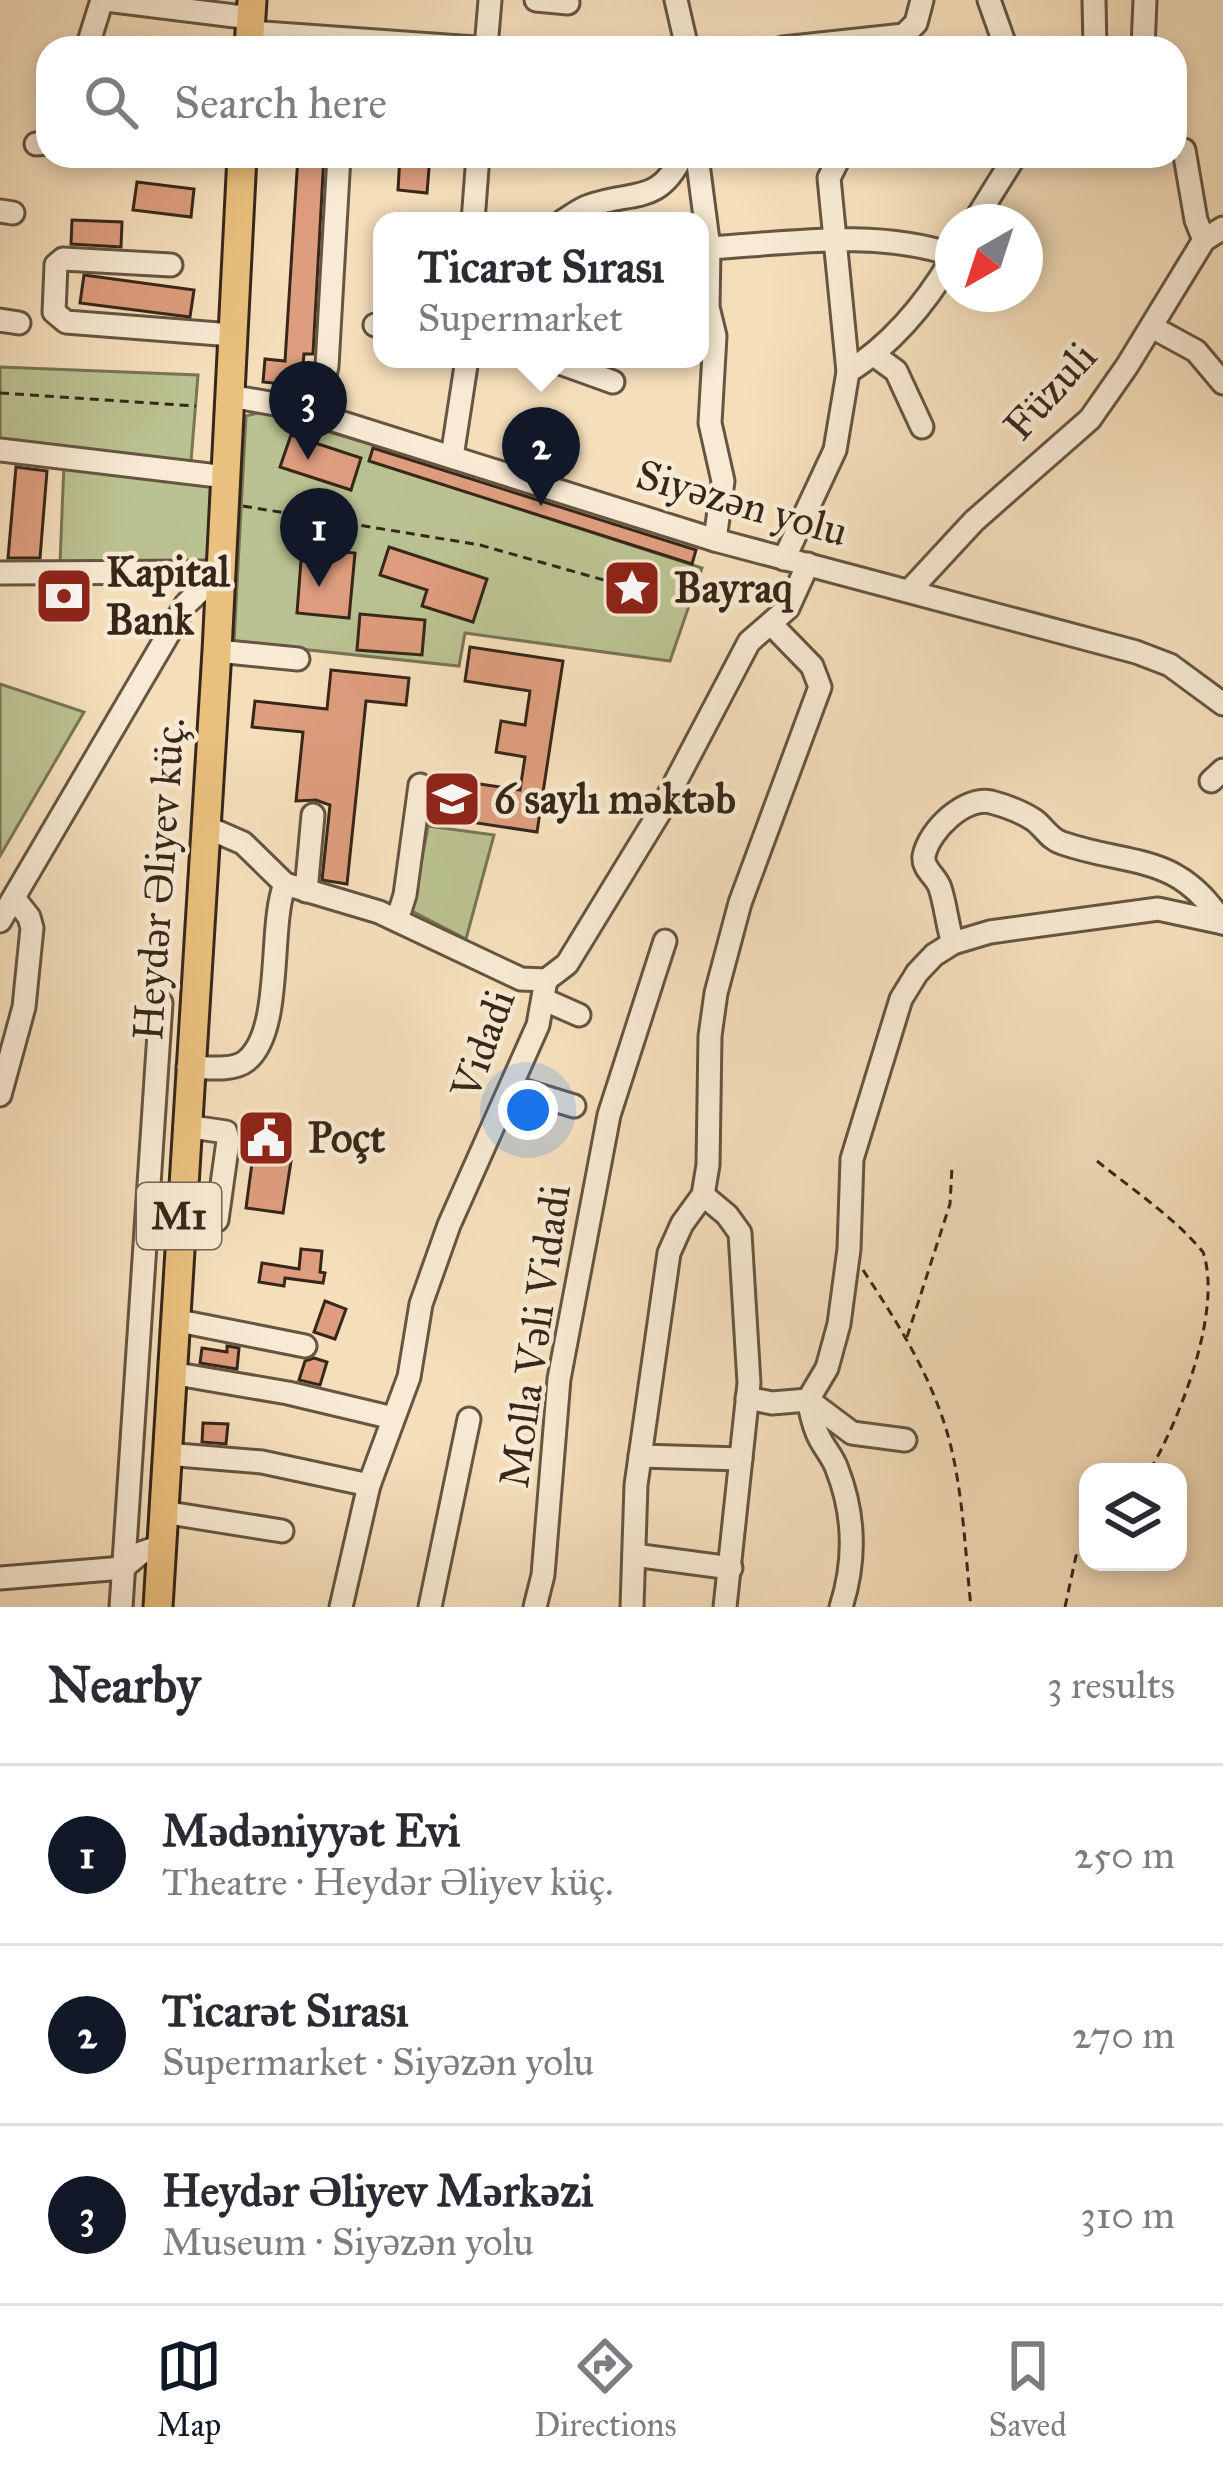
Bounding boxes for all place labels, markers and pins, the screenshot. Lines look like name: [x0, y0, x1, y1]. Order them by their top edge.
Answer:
pin: 3: [269, 361, 347, 460]
pin: 2: [502, 407, 580, 506]
pin: 1: [280, 488, 358, 587]
place label: Kapital Bank: [106, 546, 231, 646]
place icon: Bayraq: [601, 557, 663, 619]
place label: Bayraq: [674, 562, 794, 614]
bank icon: Kapital Bank: [33, 565, 95, 627]
school or university icon: 6 saylı məktəb: [421, 768, 483, 830]
place label: 6 saylı məktəb: [494, 773, 736, 825]
public building icon: Poçt: [235, 1107, 297, 1169]
place label: Poçt: [308, 1112, 385, 1164]

